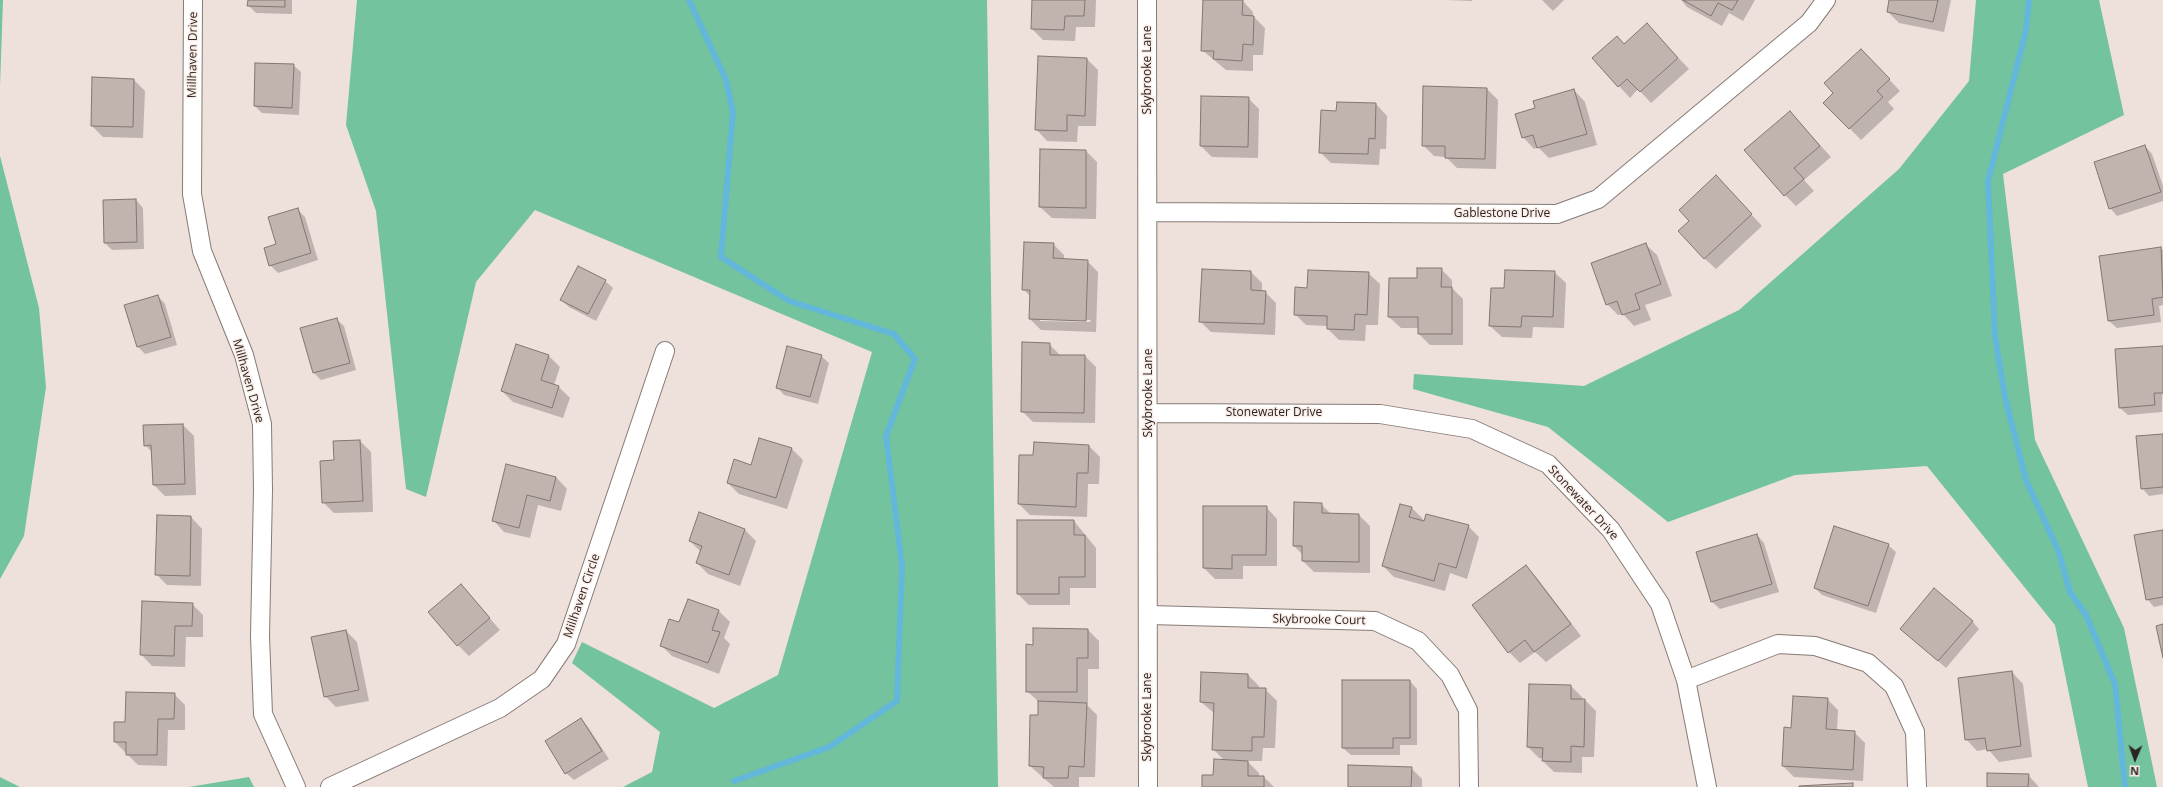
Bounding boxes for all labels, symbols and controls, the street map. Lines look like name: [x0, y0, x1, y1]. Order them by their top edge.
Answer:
street label: Millhaven Drive: [185, 12, 201, 98]
street label: Skybrooke Lane: [1141, 26, 1155, 114]
street label: Gablestone Drive: [1454, 207, 1550, 221]
street label: Millhaven Drive: [229, 337, 267, 425]
street label: Skybrooke Lane: [1142, 349, 1156, 437]
street label: Stonewater Drive: [1226, 406, 1322, 420]
street label: Stonewater Drive: [1545, 463, 1621, 543]
street label: Millhaven Circle: [561, 552, 603, 640]
street label: Skybrooke Court: [1272, 612, 1366, 628]
street label: Skybrooke Lane: [1141, 673, 1155, 761]
north arrow: [2115, 739, 2155, 779]
text: N: [2130, 764, 2139, 779]

